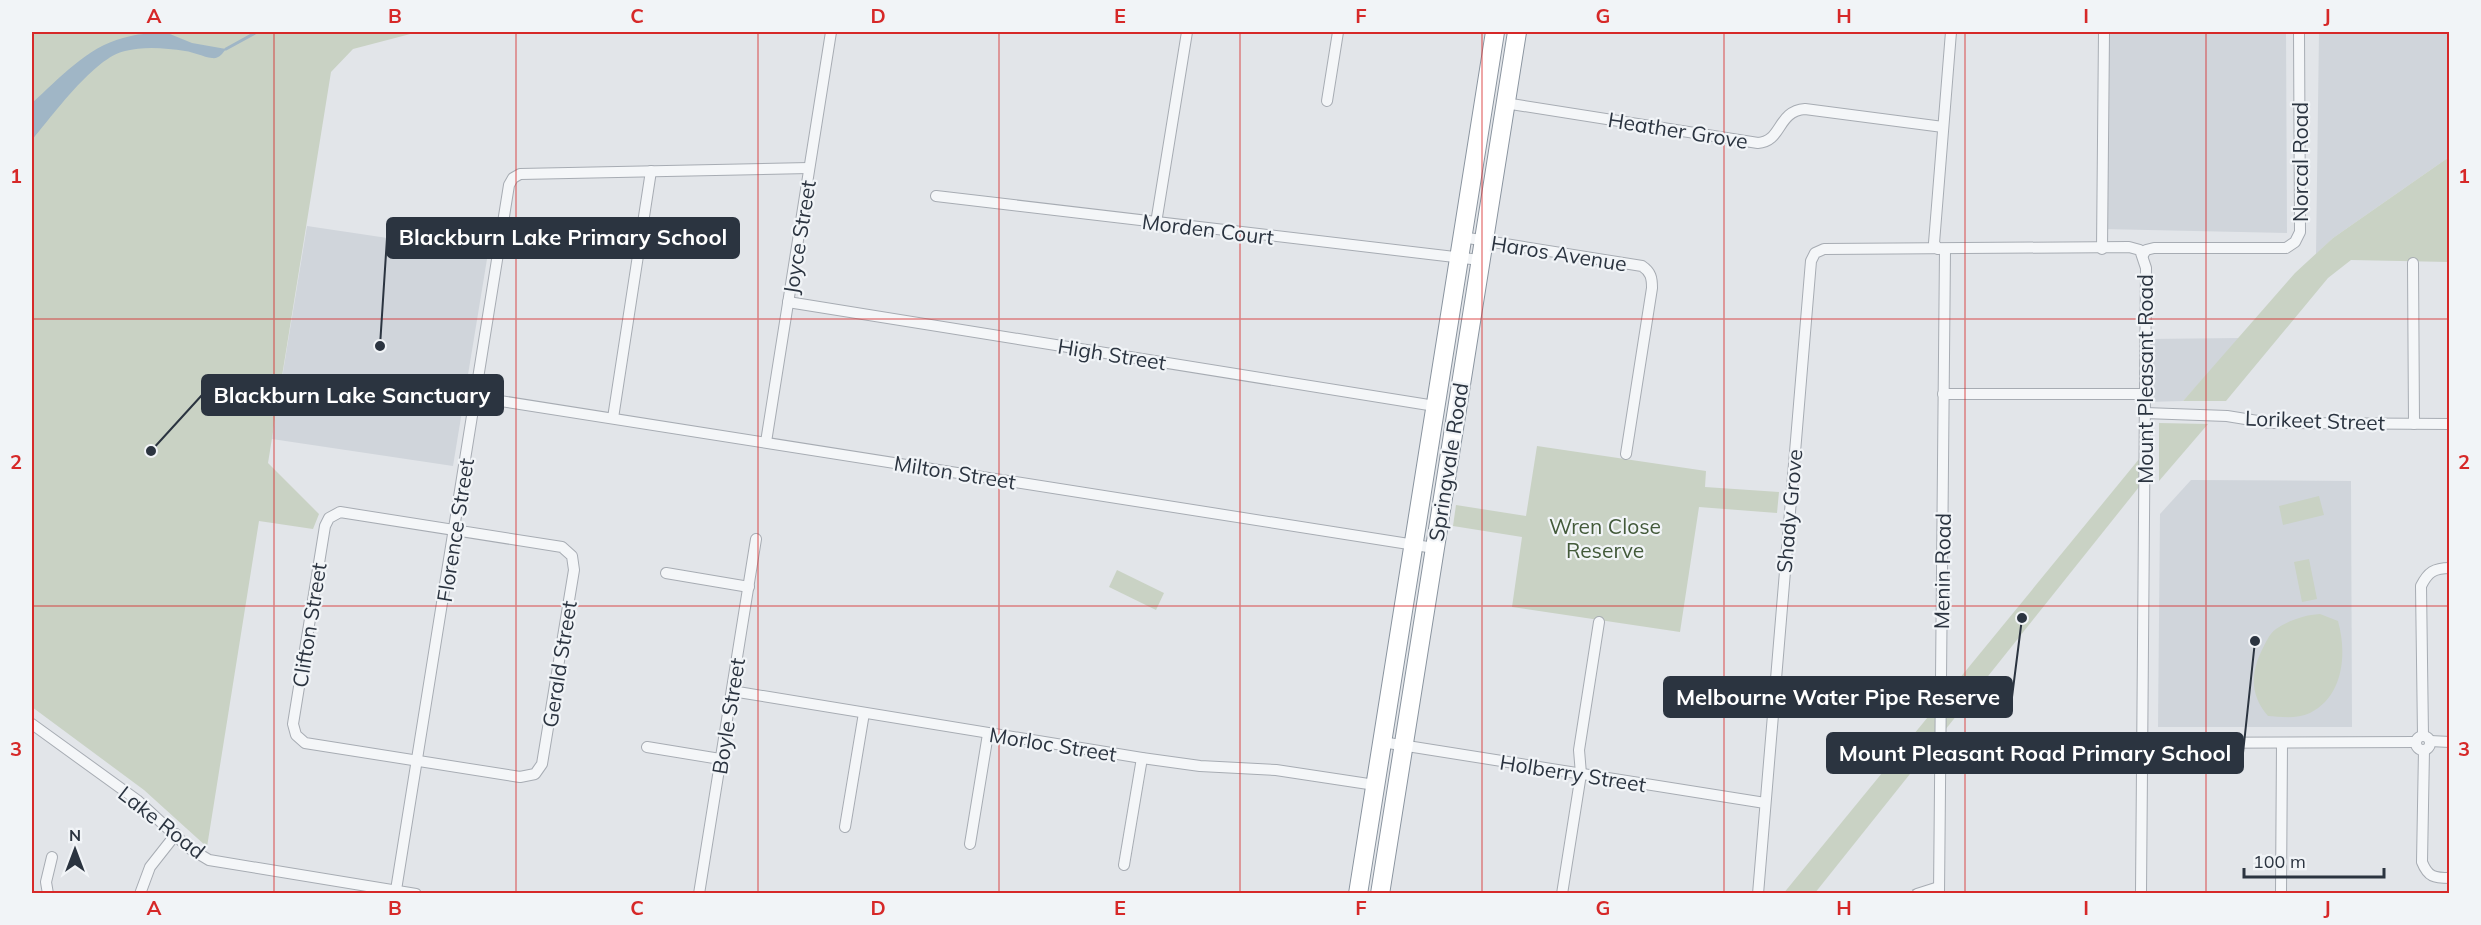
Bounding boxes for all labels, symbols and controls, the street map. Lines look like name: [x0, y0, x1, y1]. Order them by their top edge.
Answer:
text: A: [147, 3, 162, 28]
text: B: [388, 3, 402, 28]
text: C: [630, 3, 644, 28]
text: D: [870, 3, 886, 28]
text: E: [1114, 3, 1126, 28]
text: F: [1355, 3, 1367, 28]
text: G: [1596, 3, 1610, 28]
text: H: [1836, 3, 1852, 28]
text: I: [2083, 3, 2089, 28]
text: J: [2323, 3, 2331, 28]
street label: Norcal Road: [2287, 102, 2313, 222]
street label: Heather Grove: [1606, 106, 1750, 154]
text: 1: [10, 163, 22, 188]
text: 1: [2458, 163, 2470, 188]
street label: Joyce Street: [777, 178, 821, 296]
street label: Morden Court: [1141, 208, 1275, 250]
callout: Blackburn Lake Primary School: [387, 218, 739, 258]
text: Blackburn Lake Primary School: [399, 223, 727, 251]
street label: Haros Avenue: [1489, 229, 1629, 277]
street label: Mount Pleasant Road: [2132, 274, 2158, 484]
street label: High Street: [1056, 333, 1168, 375]
callout: Blackburn Lake Sanctuary: [202, 375, 503, 415]
text: Blackburn Lake Sanctuary: [213, 381, 491, 409]
street label: Springvale Road: [1423, 381, 1473, 543]
street label: Lorikeet Street: [2244, 405, 2386, 435]
street label: Shady Grove: [1771, 448, 1807, 574]
text: 2: [10, 449, 22, 474]
text: 2: [2458, 449, 2470, 474]
street label: Milton Street: [892, 450, 1018, 494]
street label: Florence Street: [431, 456, 479, 604]
park label: Wren Close Reserve: [1549, 513, 1661, 563]
street label: Menin Road: [1928, 513, 1956, 629]
street label: Clifton Street: [286, 561, 332, 689]
street label: Gerald Street: [536, 599, 582, 729]
street label: Boyle Street: [706, 656, 750, 776]
callout: Melbourne Water Pipe Reserve: [1664, 677, 2012, 717]
text: Melbourne Water Pipe Reserve: [1676, 683, 2000, 711]
street label: Morloc Street: [987, 721, 1119, 767]
callout: Mount Pleasant Road Primary School: [1827, 733, 2243, 773]
text: 3: [10, 736, 22, 761]
text: 3: [2458, 736, 2470, 761]
text: Mount Pleasant Road Primary School: [1839, 739, 2231, 767]
street label: Holberry Street: [1498, 749, 1648, 797]
street label: Lake Road: [113, 780, 211, 864]
north arrow: [45, 820, 105, 880]
text: N: [69, 825, 81, 845]
scale bar: [2244, 841, 2384, 879]
text: 100 m: [2253, 850, 2306, 873]
text: A: [147, 895, 162, 920]
text: B: [388, 895, 402, 920]
text: C: [630, 895, 644, 920]
text: D: [870, 895, 886, 920]
text: E: [1114, 895, 1126, 920]
text: F: [1355, 895, 1367, 920]
text: G: [1596, 895, 1610, 920]
text: H: [1836, 895, 1852, 920]
text: I: [2083, 895, 2089, 920]
text: J: [2323, 895, 2331, 920]

